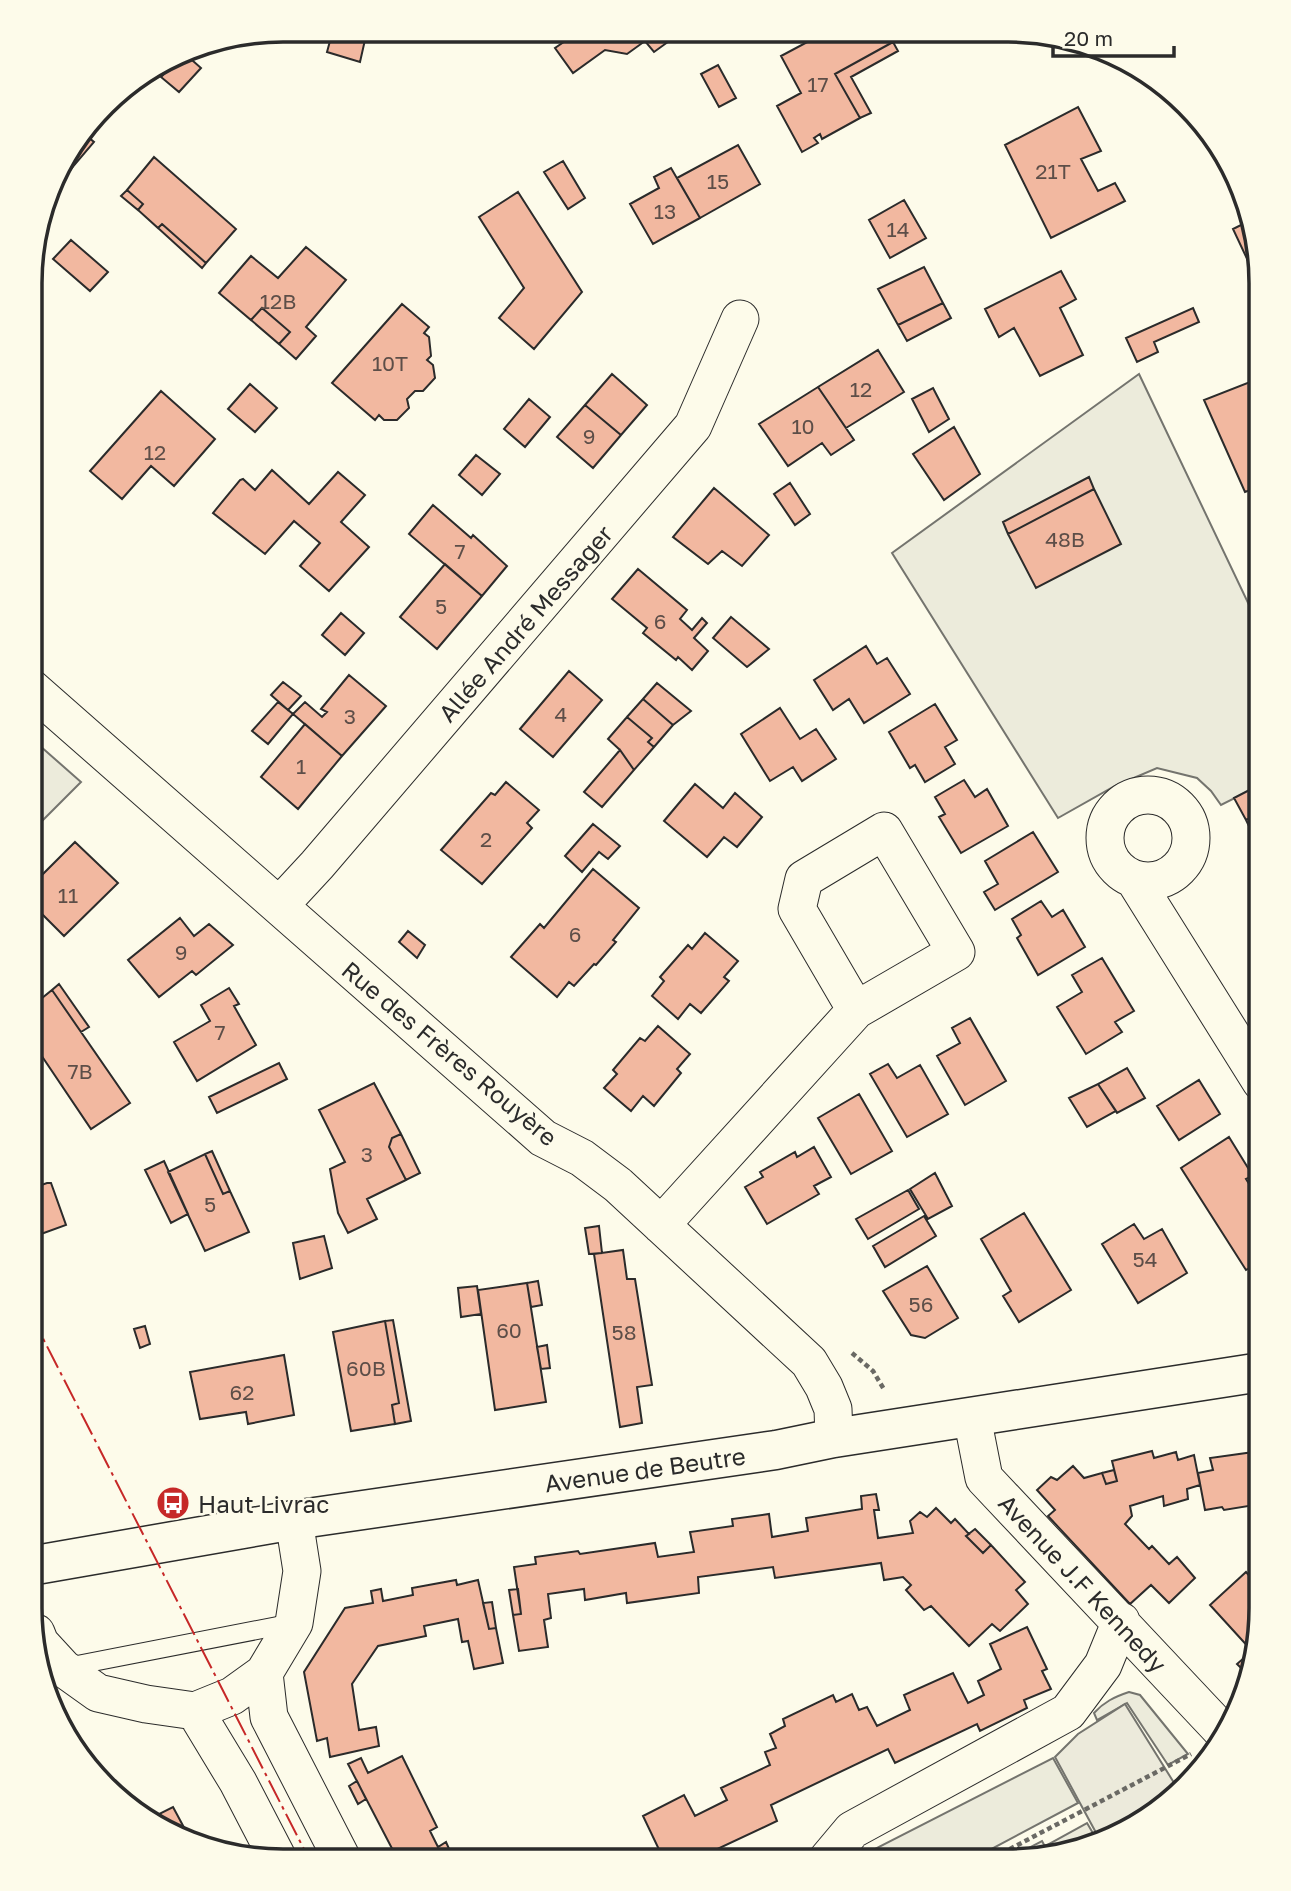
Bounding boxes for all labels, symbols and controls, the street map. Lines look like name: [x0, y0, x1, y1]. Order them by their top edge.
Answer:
scale bar: [1053, 14, 1174, 58]
text: 20 m: [1064, 25, 1113, 51]
house number: 17: [807, 71, 829, 97]
house number: 21T: [1035, 158, 1071, 184]
house number: 15: [707, 168, 729, 194]
house number: 13: [654, 198, 676, 224]
house number: 14: [887, 216, 910, 242]
house number: 12B: [260, 288, 296, 314]
house number: 10T: [372, 350, 408, 376]
house number: 12: [850, 376, 872, 402]
house number: 10: [791, 413, 815, 439]
house number: 9: [583, 423, 595, 449]
house number: 12: [144, 439, 166, 465]
street label: Allée André Messager: [432, 519, 618, 727]
house number: 48B: [1045, 526, 1085, 552]
house number: 7: [454, 538, 466, 564]
house number: 5: [435, 593, 447, 619]
house number: 6: [654, 608, 666, 634]
house number: 4: [555, 701, 567, 727]
house number: 3: [344, 703, 356, 729]
house number: 1: [296, 753, 306, 779]
house number: 2: [480, 826, 492, 852]
house number: 11: [58, 882, 78, 908]
house number: 6: [569, 921, 581, 947]
house number: 9: [175, 939, 187, 965]
street label: Rue des Frères Rouyère: [337, 955, 563, 1151]
house number: 7: [214, 1019, 226, 1045]
house number: 7B: [67, 1058, 93, 1084]
house number: 3: [361, 1141, 373, 1167]
house number: 5: [204, 1191, 216, 1217]
house number: 54: [1133, 1246, 1158, 1272]
house number: 56: [909, 1291, 933, 1317]
house number: 60: [496, 1317, 522, 1343]
house number: 58: [612, 1319, 637, 1345]
house number: 60B: [346, 1355, 386, 1381]
house number: 62: [230, 1379, 254, 1405]
street label: Avenue de Beutre: [543, 1441, 747, 1497]
bus stop icon: Haut Livrac: [154, 1484, 192, 1522]
street label: Avenue J.F Kennedy: [993, 1488, 1173, 1678]
place label: Haut Livrac: [198, 1489, 329, 1518]

